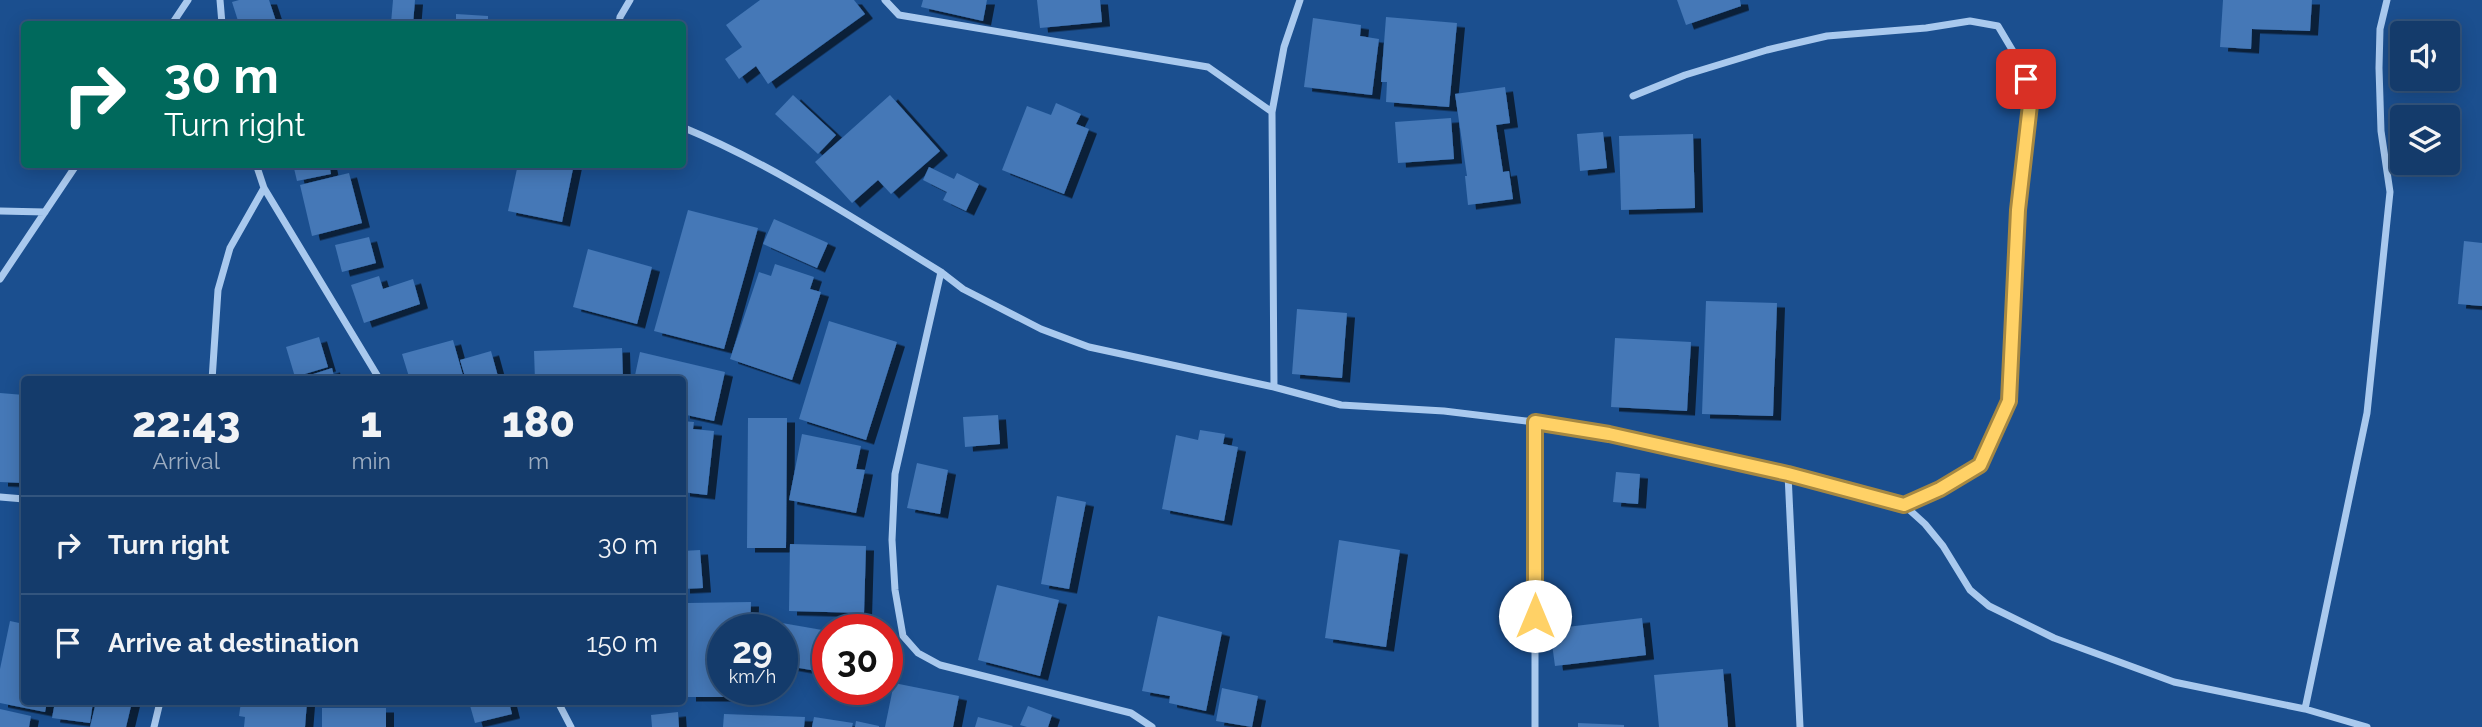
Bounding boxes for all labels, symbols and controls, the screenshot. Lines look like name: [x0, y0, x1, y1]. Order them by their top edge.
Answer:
map controls: [2390, 21, 2460, 175]
button: sound: [2390, 21, 2460, 91]
text: 30 m: [164, 47, 279, 104]
icon: right: [49, 49, 140, 140]
pin: [1996, 49, 2056, 109]
icon: arrive: [2007, 60, 2045, 98]
button: layers: [2390, 105, 2460, 175]
text: Turn right: [164, 106, 305, 143]
text: 22:43: [132, 398, 240, 447]
text: 1: [360, 398, 382, 447]
text: 180: [502, 398, 575, 447]
text: Arrival: [152, 447, 220, 474]
text: min: [351, 447, 391, 474]
text: m: [528, 447, 549, 474]
icon: right: [49, 526, 87, 564]
text: Turn right: [108, 530, 229, 560]
text: 30 m: [598, 530, 658, 560]
position arrow: [1498, 579, 1572, 653]
speed limit sign: 30: [812, 614, 903, 705]
icon: arrive: [49, 624, 87, 662]
text: Arrive at destination: [108, 628, 359, 658]
text: 150 m: [586, 628, 658, 658]
text: 29: [732, 630, 773, 671]
text: km/h: [729, 666, 776, 687]

